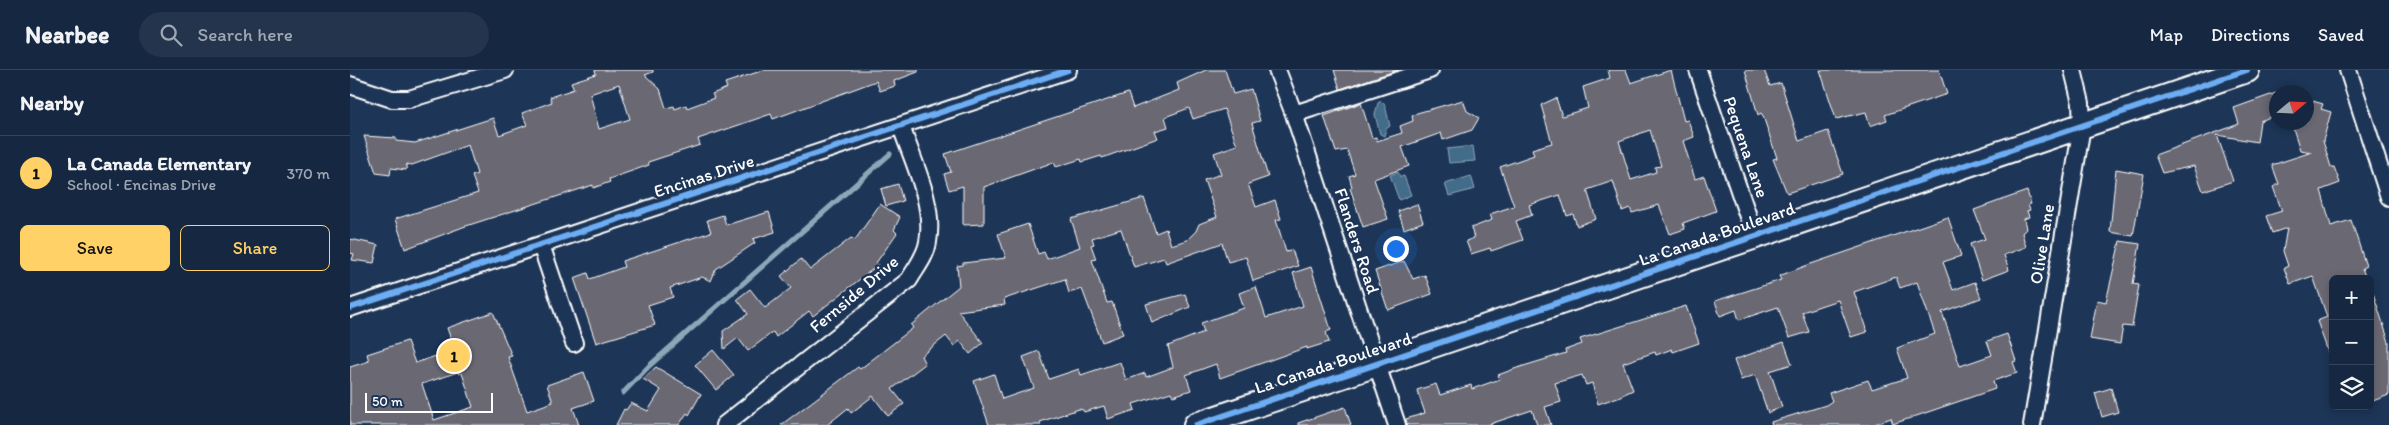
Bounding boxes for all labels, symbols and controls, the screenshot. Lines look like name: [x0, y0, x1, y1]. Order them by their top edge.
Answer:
search box: [139, 12, 489, 57]
text: Nearbee: [25, 20, 109, 49]
icon: search: [157, 21, 185, 49]
text: Search here: [197, 23, 293, 46]
text: Map: [2150, 24, 2183, 46]
text: Directions: [2211, 24, 2290, 46]
text: Saved: [2318, 24, 2364, 46]
north arrow: [2269, 85, 2314, 130]
text: Nearby: [20, 90, 84, 115]
street label: Pequena Lane: [1718, 93, 1774, 201]
street label: Encinas Drive: [651, 149, 757, 203]
text: La Canada Elementary: [67, 152, 251, 175]
text: 1: [32, 164, 40, 183]
text: 370 m: [286, 164, 330, 183]
text: School · Encinas Drive: [67, 175, 216, 194]
street label: Flanders Road: [1330, 185, 1385, 297]
street label: La Canada Boulevard: [1636, 197, 1798, 271]
street label: Olive Lane: [2025, 202, 2059, 286]
button: Save: [20, 225, 170, 271]
button: Share: [180, 225, 330, 271]
your location: [1383, 236, 1409, 262]
street label: Fernside Drive: [805, 250, 903, 338]
map controls: [2329, 275, 2374, 410]
button: +: [2329, 275, 2374, 320]
button: −: [2329, 320, 2374, 365]
street label: La Canada Boulevard: [1252, 327, 1414, 399]
pin: 1: [438, 337, 470, 375]
button: layers: [2329, 365, 2374, 410]
scale bar: [365, 390, 492, 413]
text: 50 m: [372, 393, 403, 410]

